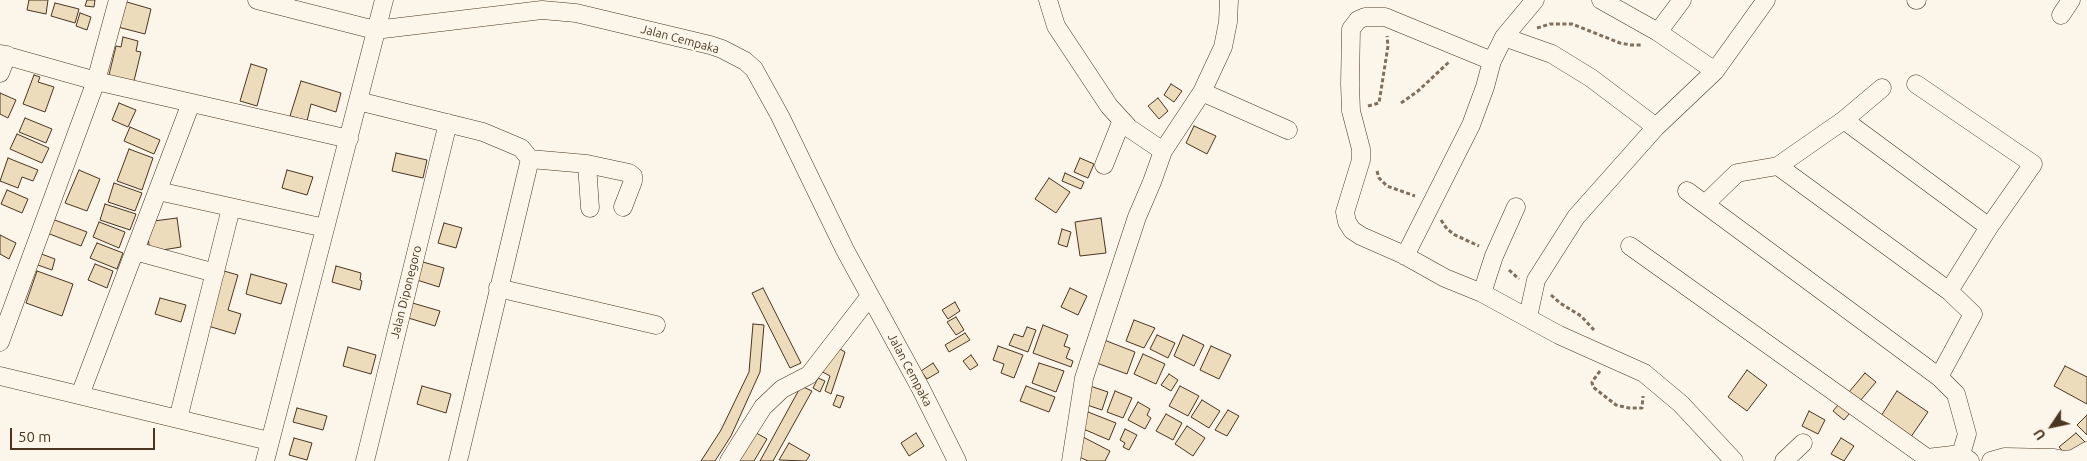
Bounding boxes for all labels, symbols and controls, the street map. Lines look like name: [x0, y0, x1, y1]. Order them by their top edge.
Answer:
street label: Jalan Cempaka: [639, 22, 721, 56]
street label: Jalan Diponegoro: [387, 244, 425, 340]
street label: Jalan Cempaka: [885, 331, 935, 409]
north arrow: [2027, 401, 2077, 451]
scale bar: [12, 418, 158, 450]
text: U: [2030, 426, 2049, 443]
text: 50 m: [18, 428, 51, 445]

